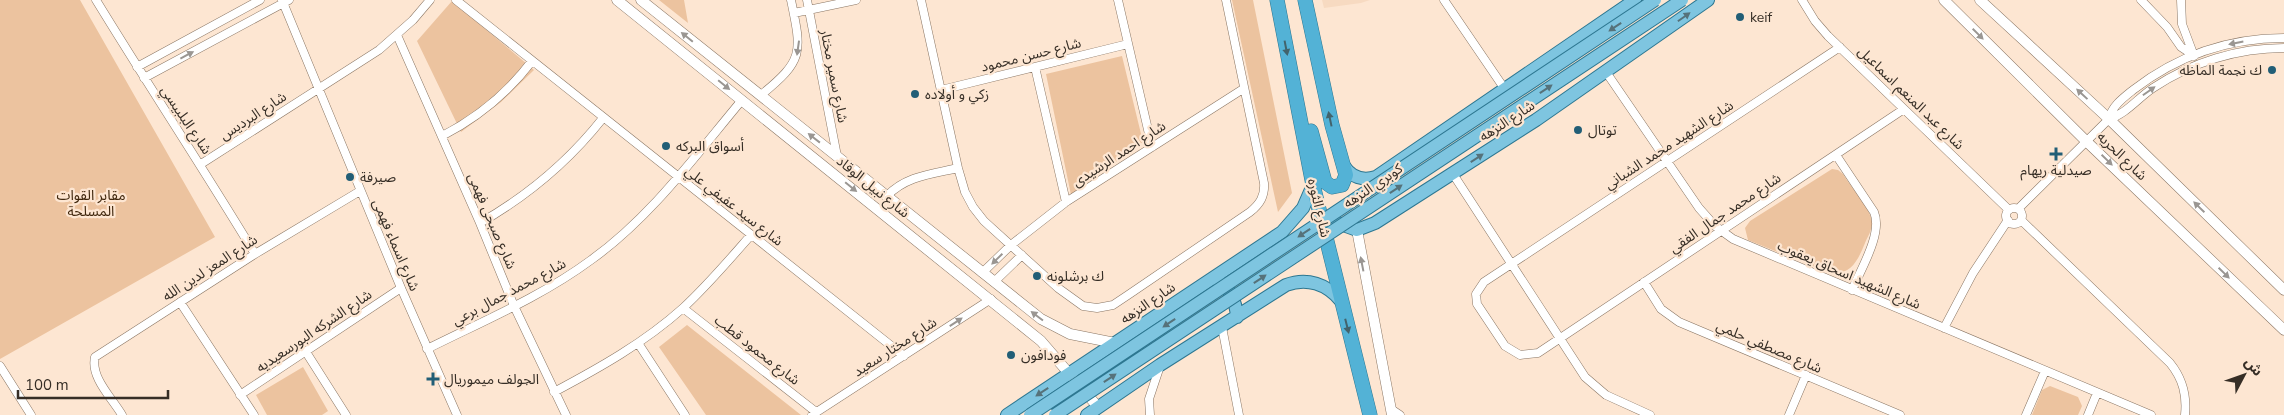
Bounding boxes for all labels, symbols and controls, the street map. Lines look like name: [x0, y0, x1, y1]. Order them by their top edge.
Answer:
place label: keif: [1750, 8, 1773, 27]
marker: keif: [1734, 11, 1746, 23]
one-way arrow: [1677, 12, 1691, 22]
one-way arrow: [1608, 22, 1622, 32]
street label: شارع سمير مختار: [814, 27, 852, 125]
one-way arrow: [1972, 28, 1984, 40]
one-way arrow: [681, 31, 694, 42]
street label: شارع حسن محمود: [979, 33, 1083, 78]
one-way arrow: [2227, 39, 2243, 47]
one-way arrow: [794, 40, 802, 56]
one-way arrow: [1283, 40, 1291, 56]
street label: شارع عبد المنعم اسماعيل: [1853, 42, 1968, 155]
one-way arrow: [180, 51, 194, 59]
place label: ك نجمة الماظه: [2179, 61, 2262, 80]
marker: ك نجمة الماظه: [2266, 64, 2278, 76]
one-way arrow: [717, 80, 730, 91]
street label: شارع البلبيسي: [155, 82, 216, 159]
one-way arrow: [1539, 84, 1552, 94]
place label: زكي و أولاده: [925, 85, 989, 105]
one-way arrow: [2142, 86, 2156, 96]
street label: شارع البرديس: [216, 87, 291, 146]
marker: زكي و أولاده: [909, 88, 921, 100]
one-way arrow: [2077, 88, 2089, 100]
street label: شارع النزهه: [1476, 96, 1539, 147]
street label: شارع الشهيد محمد الشباني: [1601, 96, 1738, 195]
one-way arrow: [1326, 111, 1334, 126]
street label: شارع احمد الرشيدى: [1069, 117, 1170, 192]
place label: توتال: [1588, 121, 1617, 140]
marker: توتال: [1572, 124, 1584, 136]
street label: شارع الحريه: [2092, 127, 2151, 185]
one-way arrow: [808, 132, 821, 143]
place label: أسواق البركه: [676, 137, 744, 156]
marker: أسواق البركه: [660, 140, 672, 152]
marker: صيدلية ريهام: [2050, 148, 2062, 160]
street label: شارع نبيل الوقاد: [832, 152, 914, 223]
one-way arrow: [1471, 153, 1484, 163]
one-way arrow: [2100, 154, 2112, 166]
street label: كوبري النزهه: [1340, 159, 1407, 214]
place label: صيدلية ريهام: [2020, 161, 2092, 181]
street label: شارع سيد عفيفي علي: [680, 162, 787, 251]
place label: صيرفة: [360, 168, 396, 187]
street label: شارع محمد جمال الفقي: [1665, 168, 1785, 259]
street label: شارع صبحى فهمى: [462, 170, 521, 272]
marker: صيرفة: [344, 171, 356, 183]
street label: شارع الثوره: [1302, 177, 1335, 240]
one-way arrow: [844, 181, 857, 192]
one-way arrow: [1389, 184, 1402, 194]
park label: مقابر القوات المسلحة: [56, 186, 126, 221]
street label: شارع اسماء فهمى: [367, 196, 424, 294]
one-way arrow: [2193, 201, 2205, 213]
one-way arrow: [1298, 228, 1311, 238]
street label: شارع المعز لدين الله: [159, 230, 262, 307]
street label: شارع الشهيد اسحاق يعقوب: [1774, 236, 1924, 315]
one-way arrow: [991, 253, 1003, 265]
street label: شارع محمد جمال برعي: [449, 254, 570, 331]
one-way arrow: [1358, 256, 1366, 272]
place label: ك برشلونه: [1047, 267, 1104, 286]
one-way arrow: [2218, 267, 2230, 279]
marker: ك برشلونه: [1031, 270, 1043, 282]
one-way arrow: [1254, 274, 1267, 284]
street label: شارع النزهه: [1117, 278, 1180, 329]
street label: شارع الشركه البورسعيديه: [252, 285, 376, 378]
one-way arrow: [1031, 310, 1044, 321]
street label: شارع محمود قطب: [710, 311, 804, 390]
street label: شارع مختار سعيد: [850, 313, 941, 382]
street label: شارع مصطفي حلمي: [1713, 316, 1825, 379]
one-way arrow: [950, 317, 963, 327]
one-way arrow: [1162, 318, 1176, 327]
one-way arrow: [1343, 319, 1351, 334]
place label: فودافون: [1021, 346, 1066, 365]
marker: فودافون: [1005, 349, 1017, 361]
north arrow: [2219, 350, 2269, 400]
text: ش: [2240, 353, 2267, 380]
scale bar: [18, 368, 168, 400]
place label: الجولف ميموريال: [444, 370, 539, 389]
marker: الجولف ميموريال: [426, 372, 440, 386]
one-way arrow: [1104, 373, 1117, 383]
text: 100 m: [25, 375, 69, 395]
one-way arrow: [1035, 387, 1049, 397]

